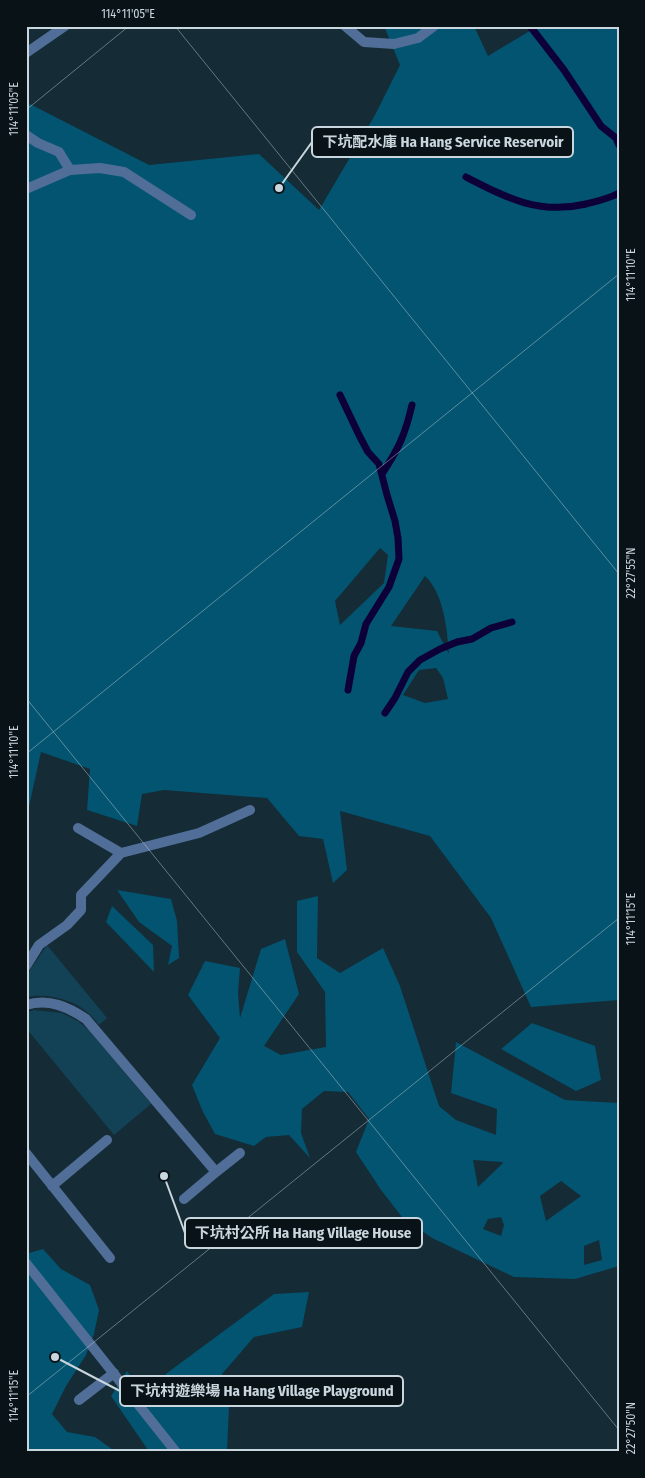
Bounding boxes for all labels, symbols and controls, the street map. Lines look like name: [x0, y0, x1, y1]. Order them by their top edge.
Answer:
text: 114°11'05"E: [101, 7, 155, 21]
text: 114°11'05"E: [7, 82, 21, 136]
callout: 下坑配水庫 Ha Hang Service Reservoir: [312, 127, 573, 157]
text: 下坑配水庫 Ha Hang Service Reservoir: [322, 133, 564, 151]
text: 114°11'10"E: [624, 248, 638, 302]
text: 22°27'55"N: [624, 547, 638, 599]
text: 114°11'10"E: [7, 725, 21, 779]
text: 114°11'15"E: [624, 893, 638, 945]
callout: 下坑村公所 Ha Hang Village House: [185, 1218, 422, 1248]
text: 下坑村公所 Ha Hang Village House: [195, 1224, 412, 1242]
text: 114°11'15"E: [7, 1370, 21, 1422]
callout: 下坑村遊樂場 Ha Hang Village Playground: [120, 1376, 403, 1406]
text: 下坑村遊樂場 Ha Hang Village Playground: [130, 1382, 394, 1400]
text: 22°27'50"N: [624, 1402, 638, 1454]

